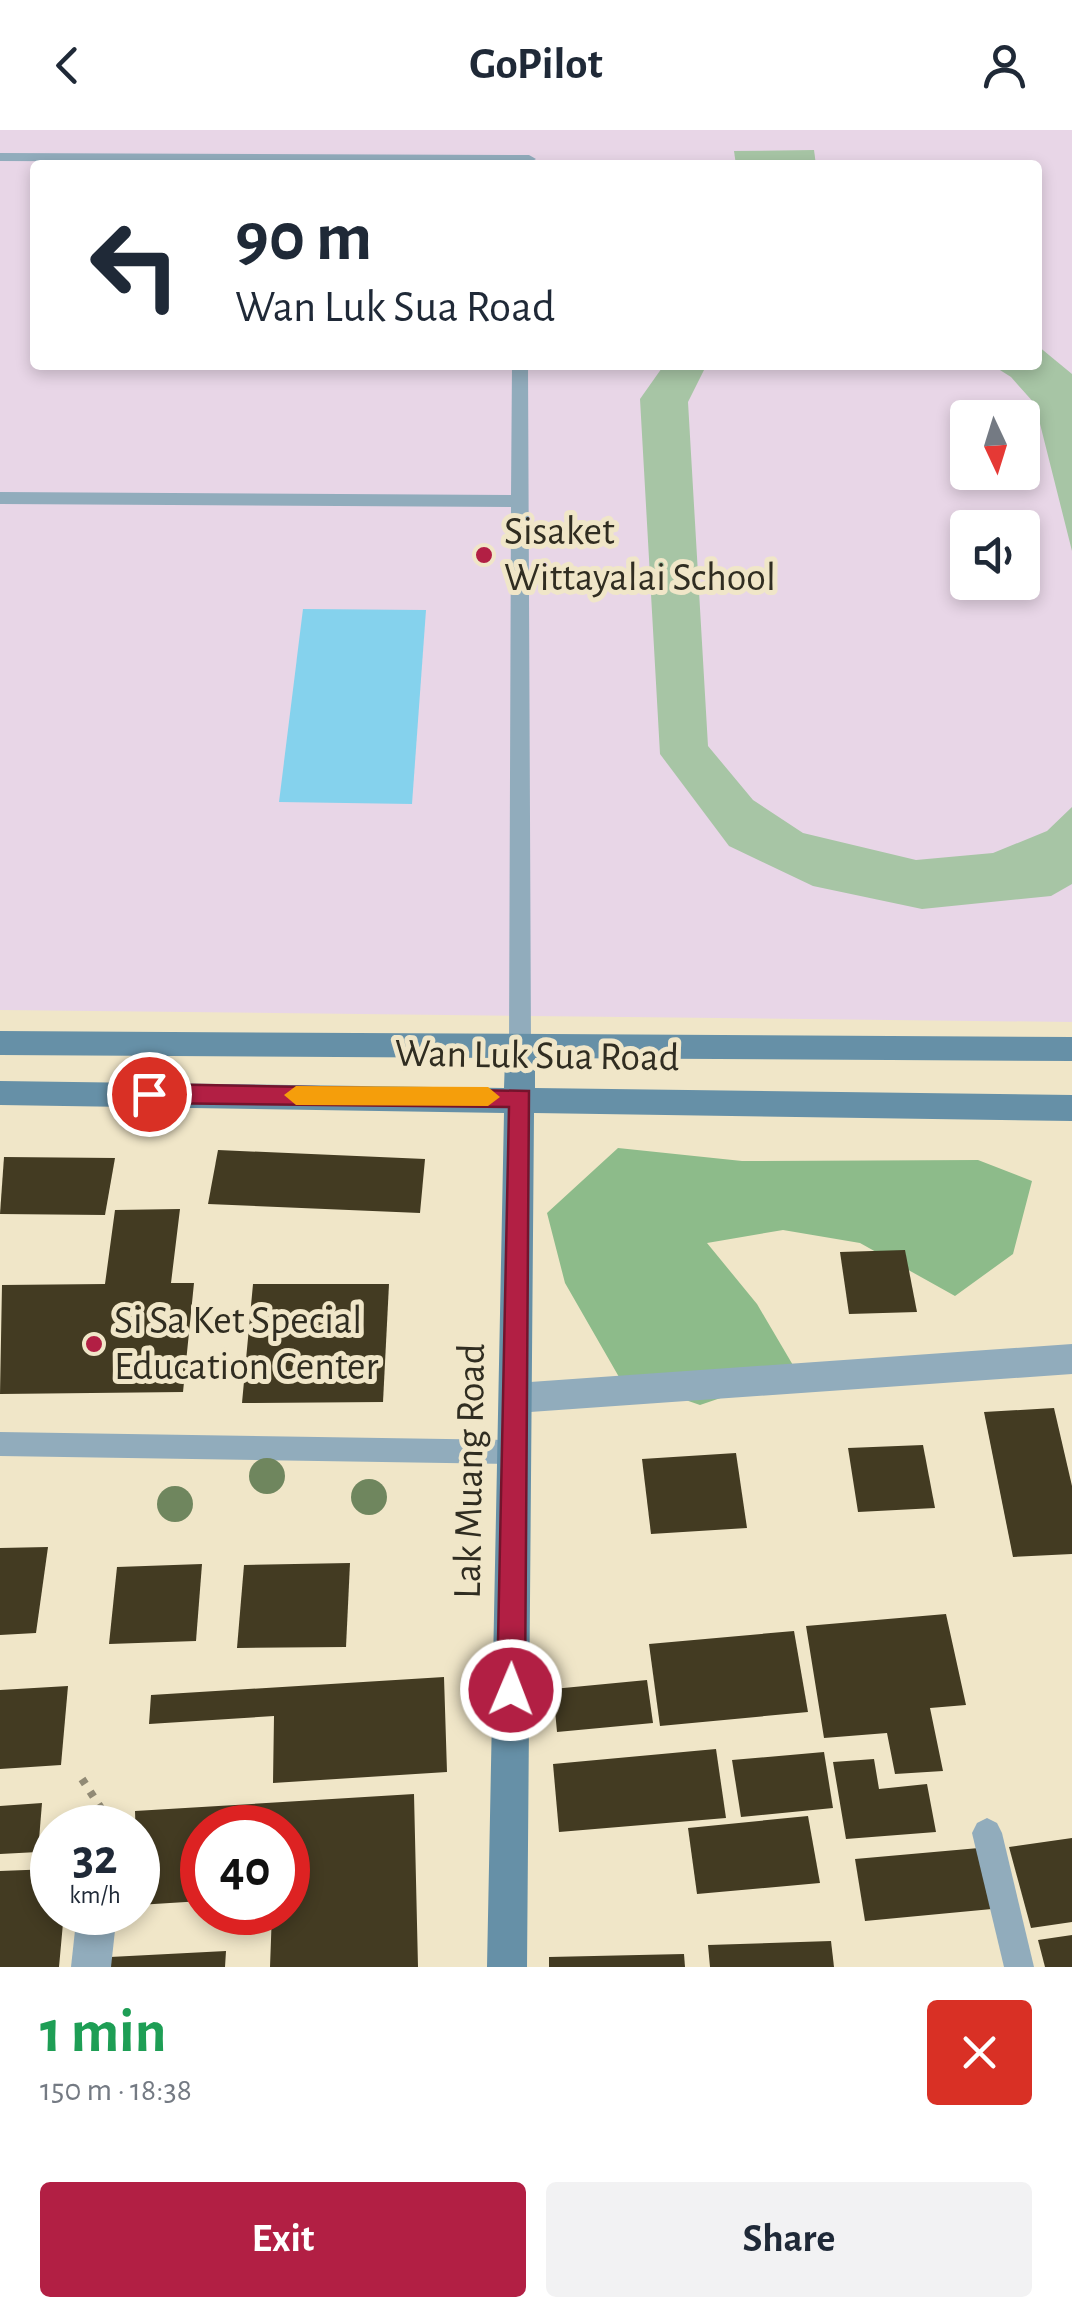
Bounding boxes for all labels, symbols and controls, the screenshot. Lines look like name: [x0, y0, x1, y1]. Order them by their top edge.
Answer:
icon: back: [40, 38, 95, 93]
icon: person: [977, 38, 1032, 93]
text: GoPilot: [469, 42, 603, 87]
icon: left: [70, 200, 200, 330]
text: 90 m: [235, 203, 372, 273]
text: Wan Luk Sua Road: [235, 285, 555, 330]
north arrow: [950, 400, 1040, 490]
map controls: [950, 400, 1040, 600]
button: sound: [950, 510, 1040, 600]
place label: Sisaket Wittayalai School: [504, 512, 776, 598]
marker: Sisaket Wittayalai School: [473, 544, 495, 566]
street label: Wan Luk Sua Road: [394, 1034, 680, 1078]
pin: [107, 1052, 192, 1137]
icon: arrive: [122, 1067, 177, 1122]
place label: Si Sa Ket Special Education Center: [114, 1301, 378, 1387]
marker: Si Sa Ket Special Education Center: [83, 1333, 105, 1355]
street label: Lak Muang Road: [448, 1343, 492, 1599]
position arrow: [459, 1638, 563, 1742]
speed limit sign: 40: [180, 1805, 310, 1935]
text: 32: [72, 1833, 118, 1883]
text: km/h: [69, 1883, 121, 1908]
button: close: [927, 2000, 1032, 2105]
text: 1 min: [40, 2003, 166, 2063]
text: 150 m · 18:38: [40, 2074, 192, 2106]
button: Exit: [40, 2182, 526, 2297]
button: Share: [546, 2182, 1032, 2297]

